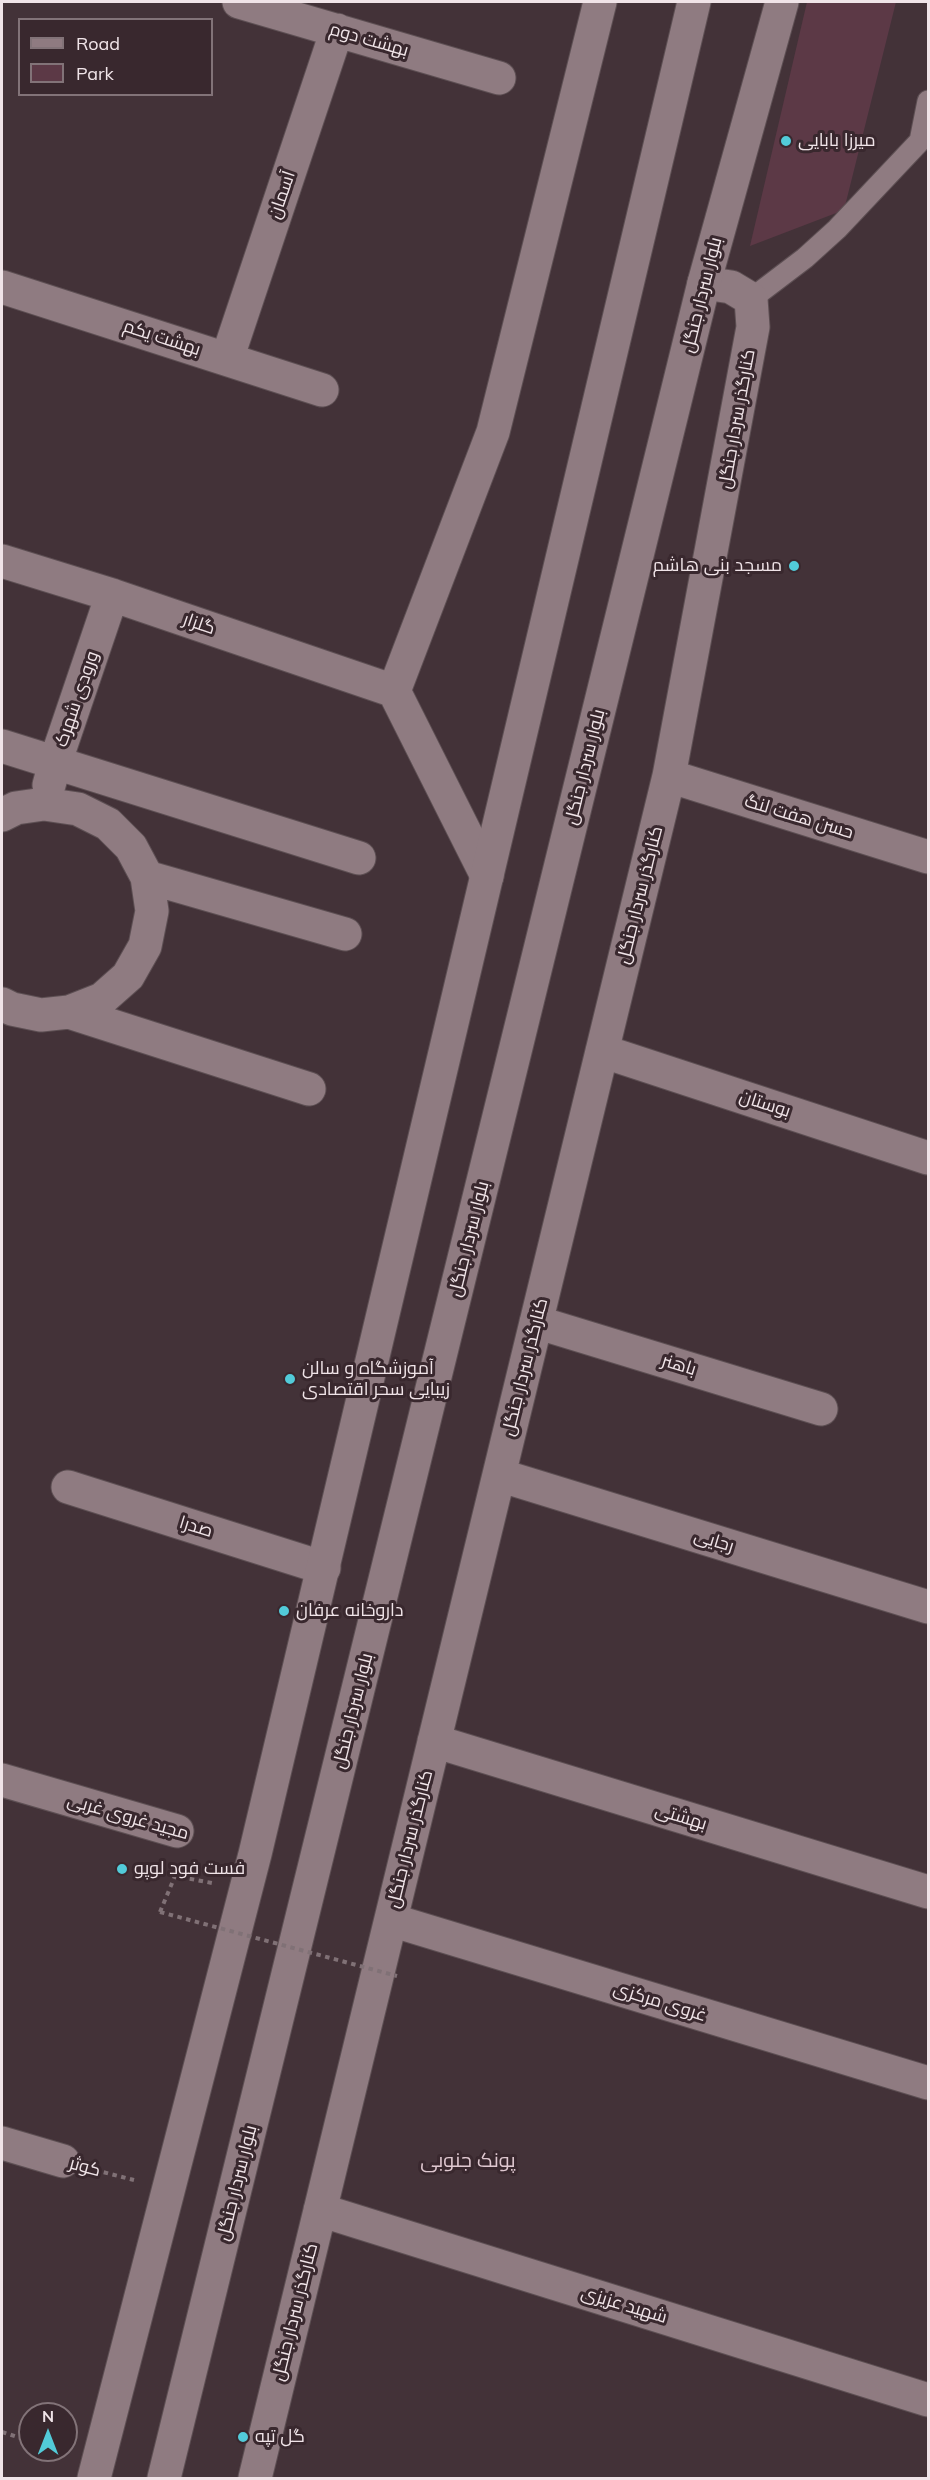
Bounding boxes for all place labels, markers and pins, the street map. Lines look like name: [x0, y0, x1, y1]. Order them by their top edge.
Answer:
place label: میرزا بابایی: [798, 130, 875, 152]
marker: میرزا بابایی: [779, 134, 793, 148]
place label: مسجد بنی هاشم: [653, 555, 782, 577]
marker: مسجد بنی هاشم: [787, 559, 801, 573]
place label: آموزشگاه و سالن زیبایی سحر اقتصادی: [302, 1358, 450, 1400]
marker: آموزشگاه و سالن زیبایی سحر اقتصادی: [283, 1372, 297, 1386]
place label: داروخانه عرفان: [296, 1600, 404, 1622]
marker: داروخانه عرفان: [277, 1604, 291, 1618]
place label: فست فود لوپو: [134, 1858, 245, 1880]
marker: فست فود لوپو: [115, 1862, 129, 1876]
place label: گل تپه: [255, 2426, 305, 2448]
marker: گل تپه: [236, 2430, 250, 2444]

